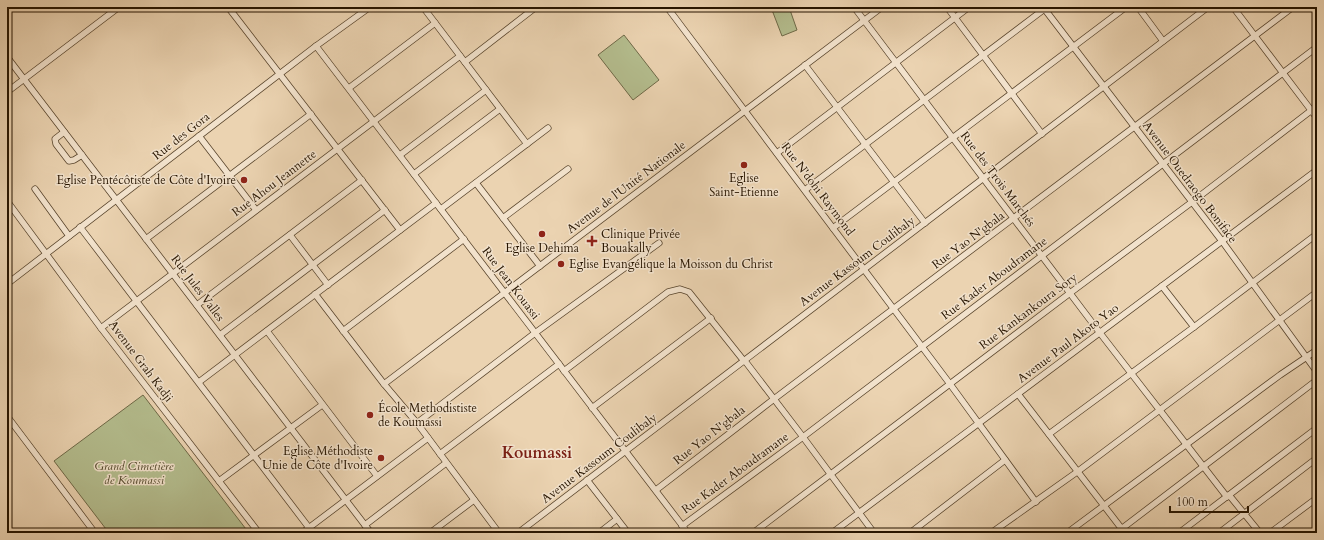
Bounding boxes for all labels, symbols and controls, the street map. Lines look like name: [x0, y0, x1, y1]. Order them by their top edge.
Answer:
street label: Rue des Gora: [149, 108, 213, 163]
street label: Avenue Ouedraogo Boniface: [1139, 118, 1241, 246]
street label: Rue des Trois Marchés: [957, 128, 1039, 230]
street label: Avenue de l'Unité Nationale: [563, 137, 689, 237]
street label: Rue N'dohi Raymond: [778, 139, 859, 239]
street label: Rue Ahou Jeannette: [229, 146, 319, 220]
marker: Eglise Saint-Etienne: [739, 160, 749, 170]
place label: Eglise Saint-Etienne: [709, 170, 779, 200]
place label: Eglise Pentécôtiste de Côte d'Ivoire: [56, 172, 236, 188]
marker: Eglise Pentécôtiste de Côte d'Ivoire: [239, 175, 249, 185]
street label: Rue Yao N'gbala: [928, 207, 1008, 273]
street label: Avenue Kassoum Coulibaly: [796, 212, 918, 310]
place label: Clinique Privée Bouakally: [601, 226, 680, 256]
marker: Eglise Dehima: [537, 229, 547, 239]
street label: Rue Kader Aboudramane: [938, 233, 1050, 323]
marker: Clinique Privée Bouakally: [586, 235, 598, 247]
place label: Eglise Dehima: [505, 240, 580, 256]
street label: Rue Jean Kouassi: [478, 243, 544, 323]
street label: Rue Jules Valles: [168, 251, 228, 325]
place label: Eglise Evangélique la Moisson du Christ: [569, 256, 773, 272]
marker: Eglise Evangélique la Moisson du Christ: [556, 259, 566, 269]
street label: Rue Kankankoura Sory: [976, 269, 1081, 353]
street label: Avenue Paul Akoto Yao: [1014, 299, 1122, 386]
street label: Avenue Grah Kadji: [105, 317, 177, 406]
place label: École Methodististe de Koumassi: [378, 399, 477, 430]
street label: Rue Yao N'gbala: [670, 401, 749, 468]
street label: Avenue Kassoum Coulibaly: [538, 409, 660, 507]
marker: École Methodististe de Koumassi: [365, 410, 375, 420]
street label: Rue Kader Aboudramane: [678, 429, 792, 517]
district label: Koumassi: [502, 442, 572, 464]
place label: Eglise Méthodiste Unie de Côte d'Ivoire: [262, 443, 373, 473]
marker: Eglise Méthodiste Unie de Côte d'Ivoire: [376, 453, 386, 463]
park label: Grand Cimetière de Koumassi: [95, 458, 174, 488]
scale bar: [1170, 488, 1248, 514]
text: 100 m: [1176, 494, 1209, 510]

